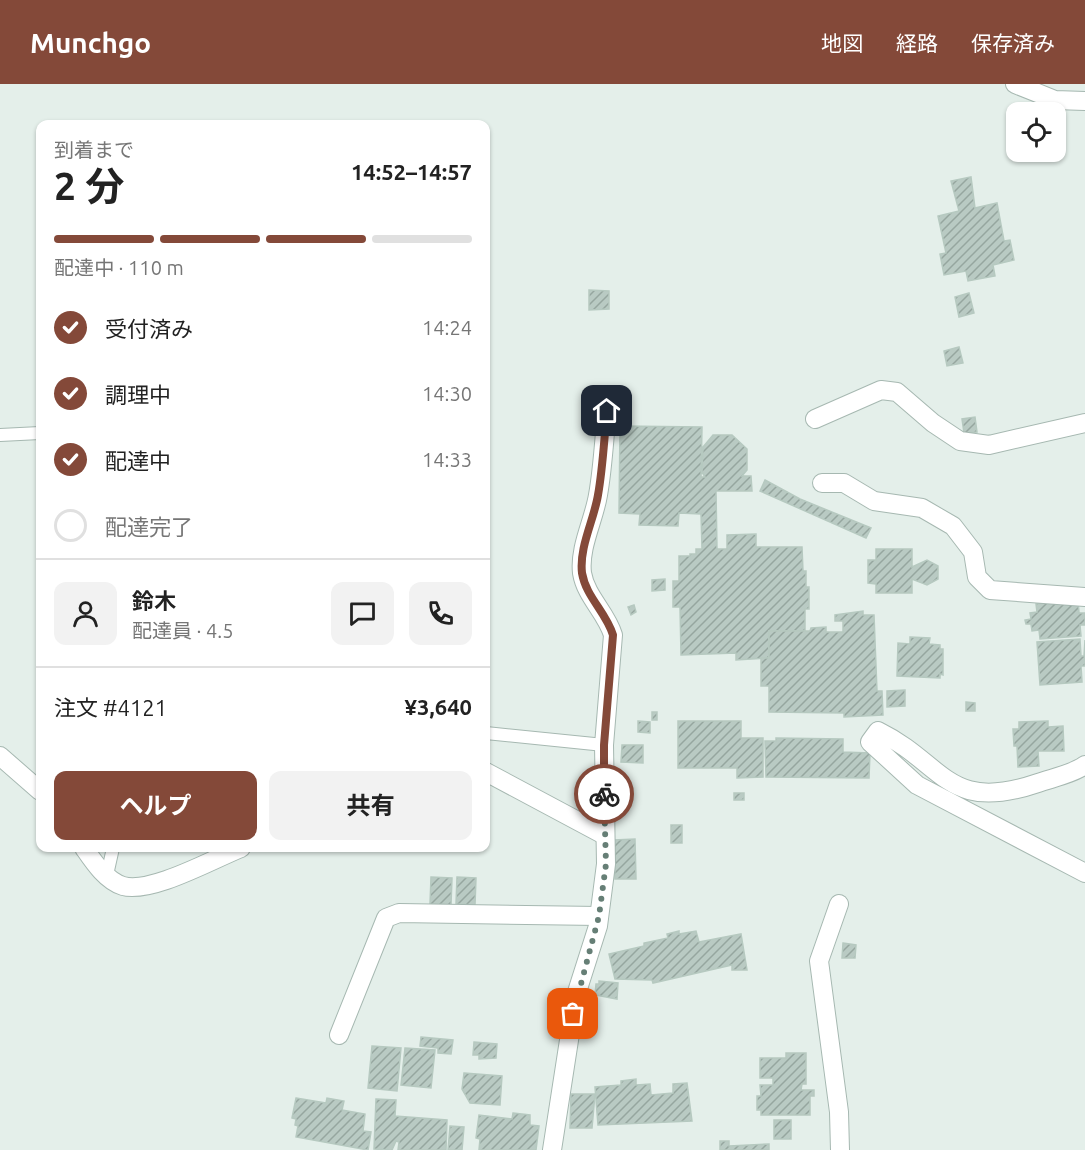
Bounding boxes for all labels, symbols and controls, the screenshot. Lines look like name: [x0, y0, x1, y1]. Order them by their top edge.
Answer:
text: Munchgo: [30, 27, 151, 58]
text: 地図: [821, 31, 863, 55]
text: 経路: [896, 31, 938, 55]
text: 保存済み: [971, 31, 1055, 55]
map controls: [1006, 102, 1066, 162]
button: locate: [1006, 102, 1066, 162]
text: 到着まで: [54, 138, 134, 161]
text: 14:52–14:57: [351, 159, 472, 184]
text: 2 分: [54, 164, 124, 207]
text: 配達中 · 110 m: [54, 256, 184, 279]
icon: check: [54, 311, 87, 344]
text: 受付済み: [105, 316, 193, 341]
text: 14:24: [422, 316, 472, 339]
icon: check: [54, 377, 87, 410]
text: 調理中: [105, 382, 171, 407]
text: 14:30: [422, 382, 472, 405]
pin: [581, 385, 632, 436]
icon: home: [590, 394, 623, 427]
icon: check: [54, 443, 87, 476]
text: 配達中: [105, 448, 171, 473]
text: 14:33: [422, 448, 472, 471]
text: 配達完了: [105, 514, 193, 539]
button: person: [54, 582, 117, 645]
button: chat: [331, 582, 394, 645]
button: phone: [409, 582, 472, 645]
text: 鈴木: [132, 588, 176, 613]
text: 配達員 · 4.5: [132, 619, 234, 642]
text: ¥3,640: [405, 694, 472, 719]
text: 注文 #4121: [54, 695, 167, 720]
courier: [574, 764, 634, 824]
button: ヘルプ: [54, 771, 257, 840]
button: 共有: [269, 771, 472, 840]
icon: bike: [588, 778, 621, 811]
pin: [547, 988, 598, 1039]
icon: bag: [556, 997, 589, 1030]

